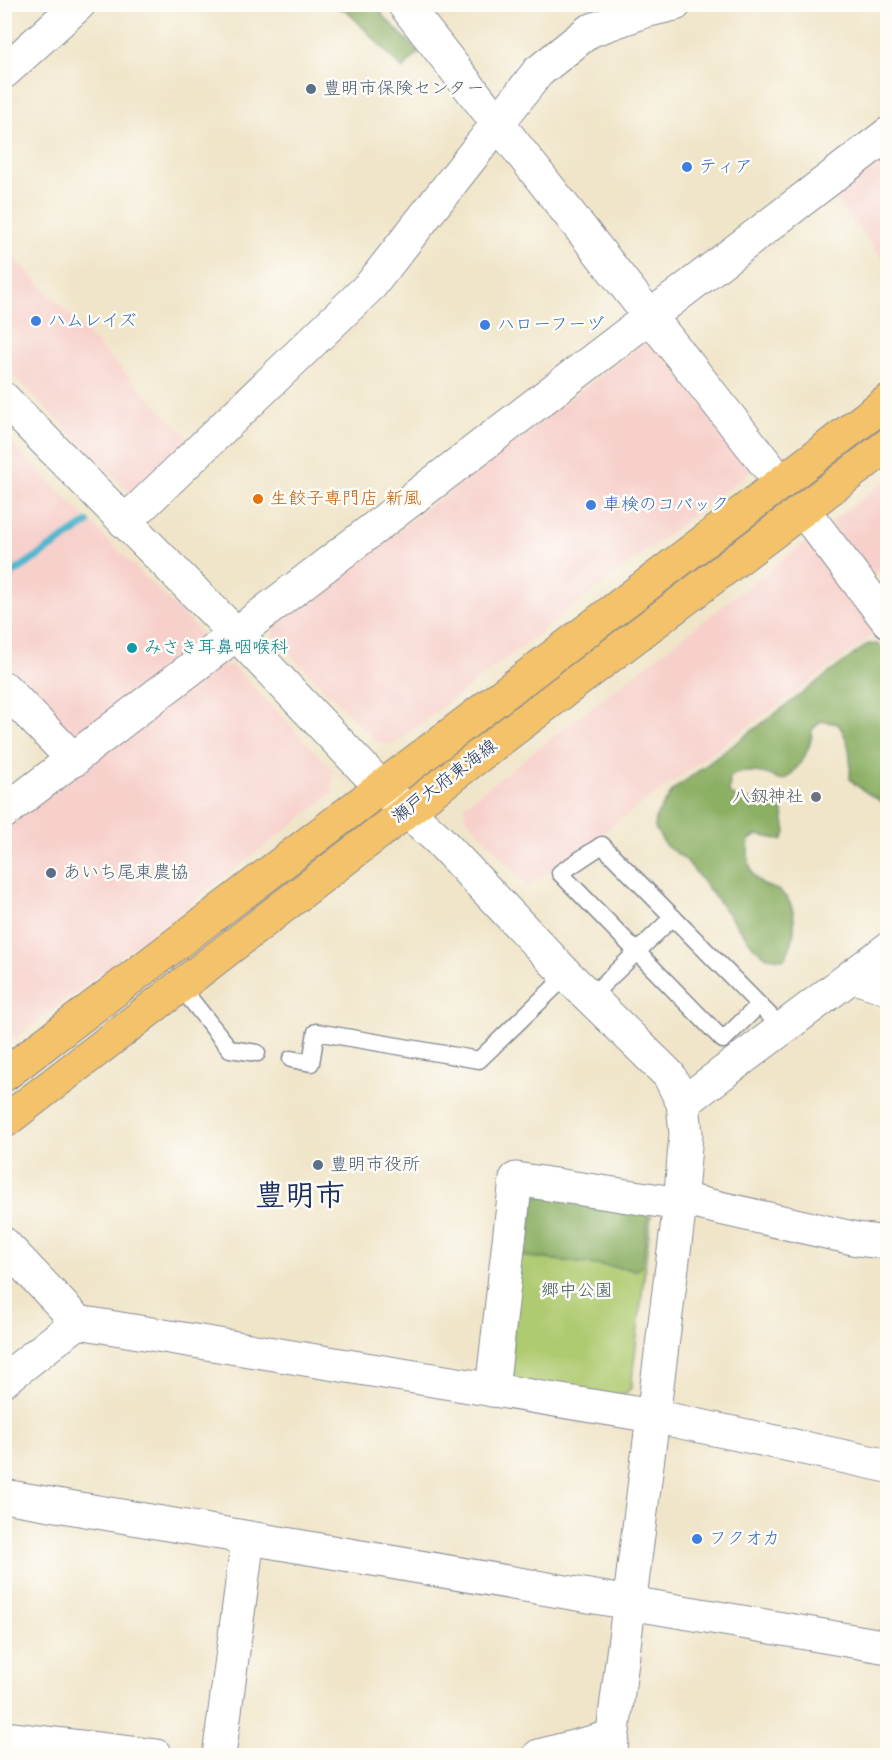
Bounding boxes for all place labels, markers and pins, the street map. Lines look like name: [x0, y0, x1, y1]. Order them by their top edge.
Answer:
place label: 豊明市保険センター: [323, 75, 484, 104]
marker: 豊明市保険センター: [304, 82, 318, 96]
place label: ティア: [699, 153, 753, 182]
marker: ティア: [680, 160, 694, 174]
place label: ハムレイズ: [48, 307, 137, 336]
place label: ハローフーヅ: [497, 311, 604, 340]
marker: ハムレイズ: [29, 314, 43, 328]
marker: ハローフーヅ: [478, 318, 492, 332]
place label: 生餃子専門店 新風: [270, 485, 421, 514]
place label: 車検のコバック: [603, 491, 729, 520]
marker: 生餃子専門店 新風: [251, 492, 265, 506]
marker: 車検のコバック: [584, 498, 598, 512]
place label: みさき耳鼻咽喉科: [144, 634, 288, 663]
marker: みさき耳鼻咽喉科: [125, 641, 139, 655]
place label: 八釼神社: [732, 783, 804, 812]
marker: 八釼神社: [809, 790, 823, 804]
place label: あいち尾東農協: [63, 859, 189, 888]
marker: あいち尾東農協: [44, 866, 58, 880]
place label: 豊明市役所: [330, 1151, 420, 1180]
marker: 豊明市役所: [311, 1158, 325, 1172]
place label: フクオカ: [709, 1525, 780, 1554]
marker: フクオカ: [690, 1532, 704, 1546]

